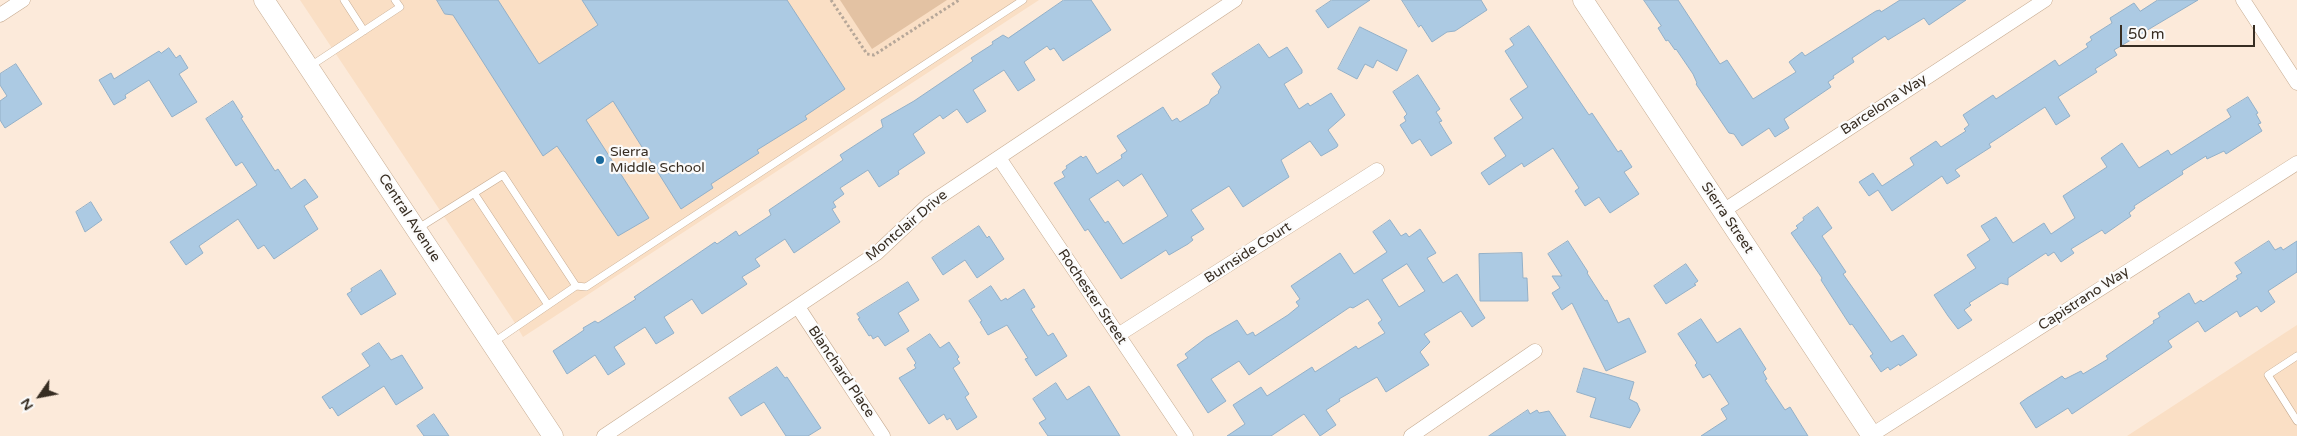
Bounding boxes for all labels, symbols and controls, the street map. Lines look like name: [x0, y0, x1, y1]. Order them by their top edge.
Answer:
scale bar: [2122, 15, 2257, 47]
text: 50 m: [2128, 25, 2165, 43]
street label: Barcelona Way: [1838, 71, 1930, 139]
place label: Sierra Middle School: [610, 144, 705, 176]
marker: Sierra Middle School: [594, 154, 606, 166]
street label: Central Avenue: [374, 171, 444, 265]
street label: Sierra Street: [1697, 179, 1757, 257]
street label: Montclair Drive: [863, 187, 951, 265]
street label: Burnside Court: [1202, 219, 1294, 287]
street label: Rochester Street: [1054, 246, 1130, 348]
street label: Capistrano Way: [2036, 263, 2132, 335]
street label: Blanchard Place: [804, 323, 878, 421]
north arrow: [15, 371, 65, 421]
text: N: [17, 395, 37, 414]

